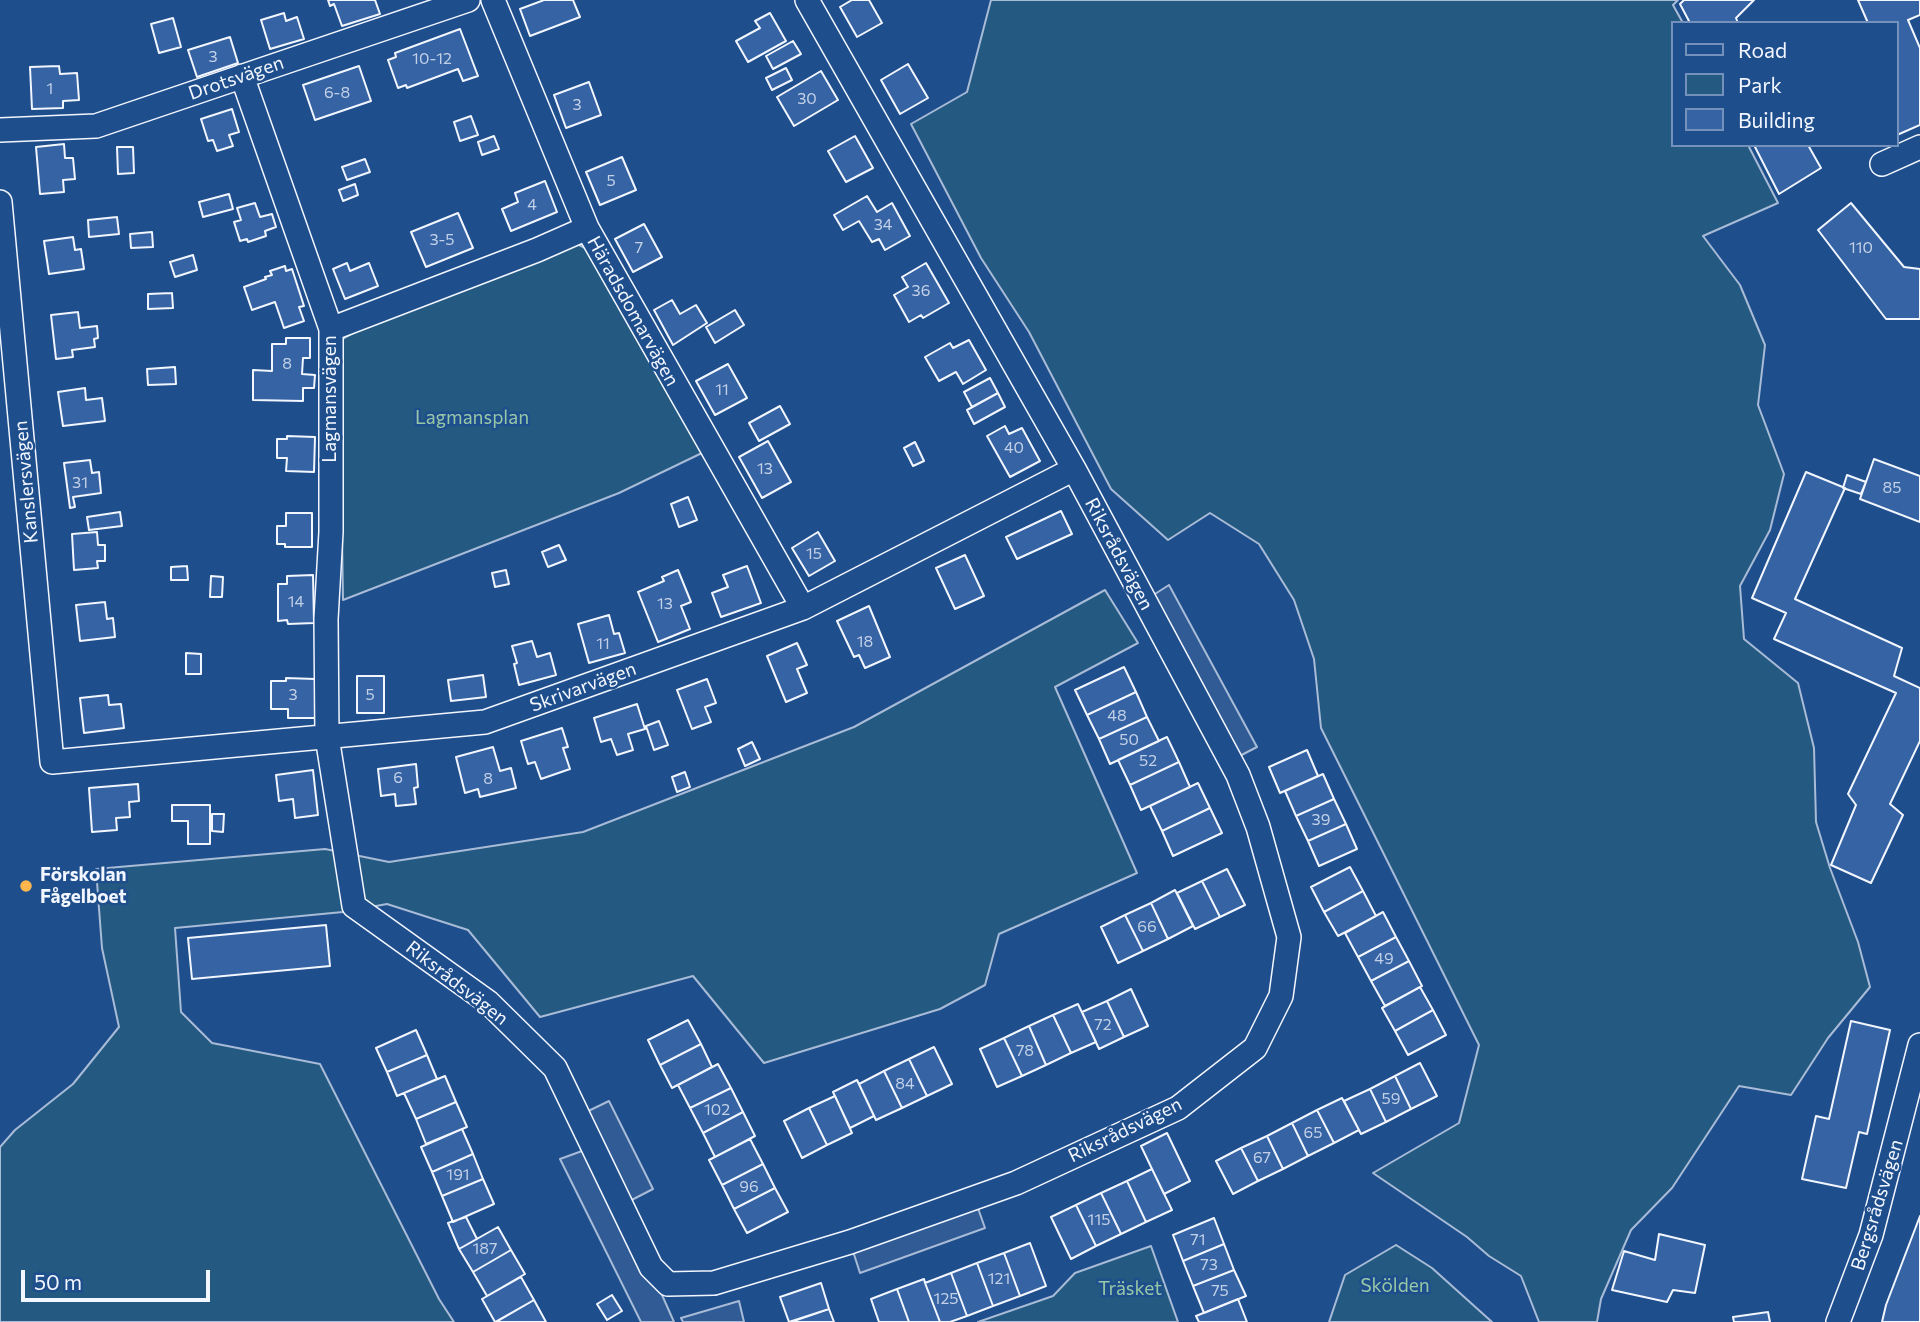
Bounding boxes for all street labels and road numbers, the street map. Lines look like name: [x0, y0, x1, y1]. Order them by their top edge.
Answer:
street label: Drotsvägen: [185, 51, 287, 105]
street label: Häradsdomarvägen: [582, 232, 684, 390]
street label: Lagmansvägen: [319, 335, 341, 463]
street label: Kanslersvägen: [9, 420, 43, 544]
street label: Riksrådsvägen: [1080, 494, 1158, 614]
street label: Skrivarvägen: [527, 657, 639, 717]
street label: Riksrådsvägen: [401, 936, 513, 1030]
street label: Riksrådsvägen: [1064, 1093, 1186, 1167]
street label: Bergsrådsvägen: [1846, 1137, 1908, 1273]

